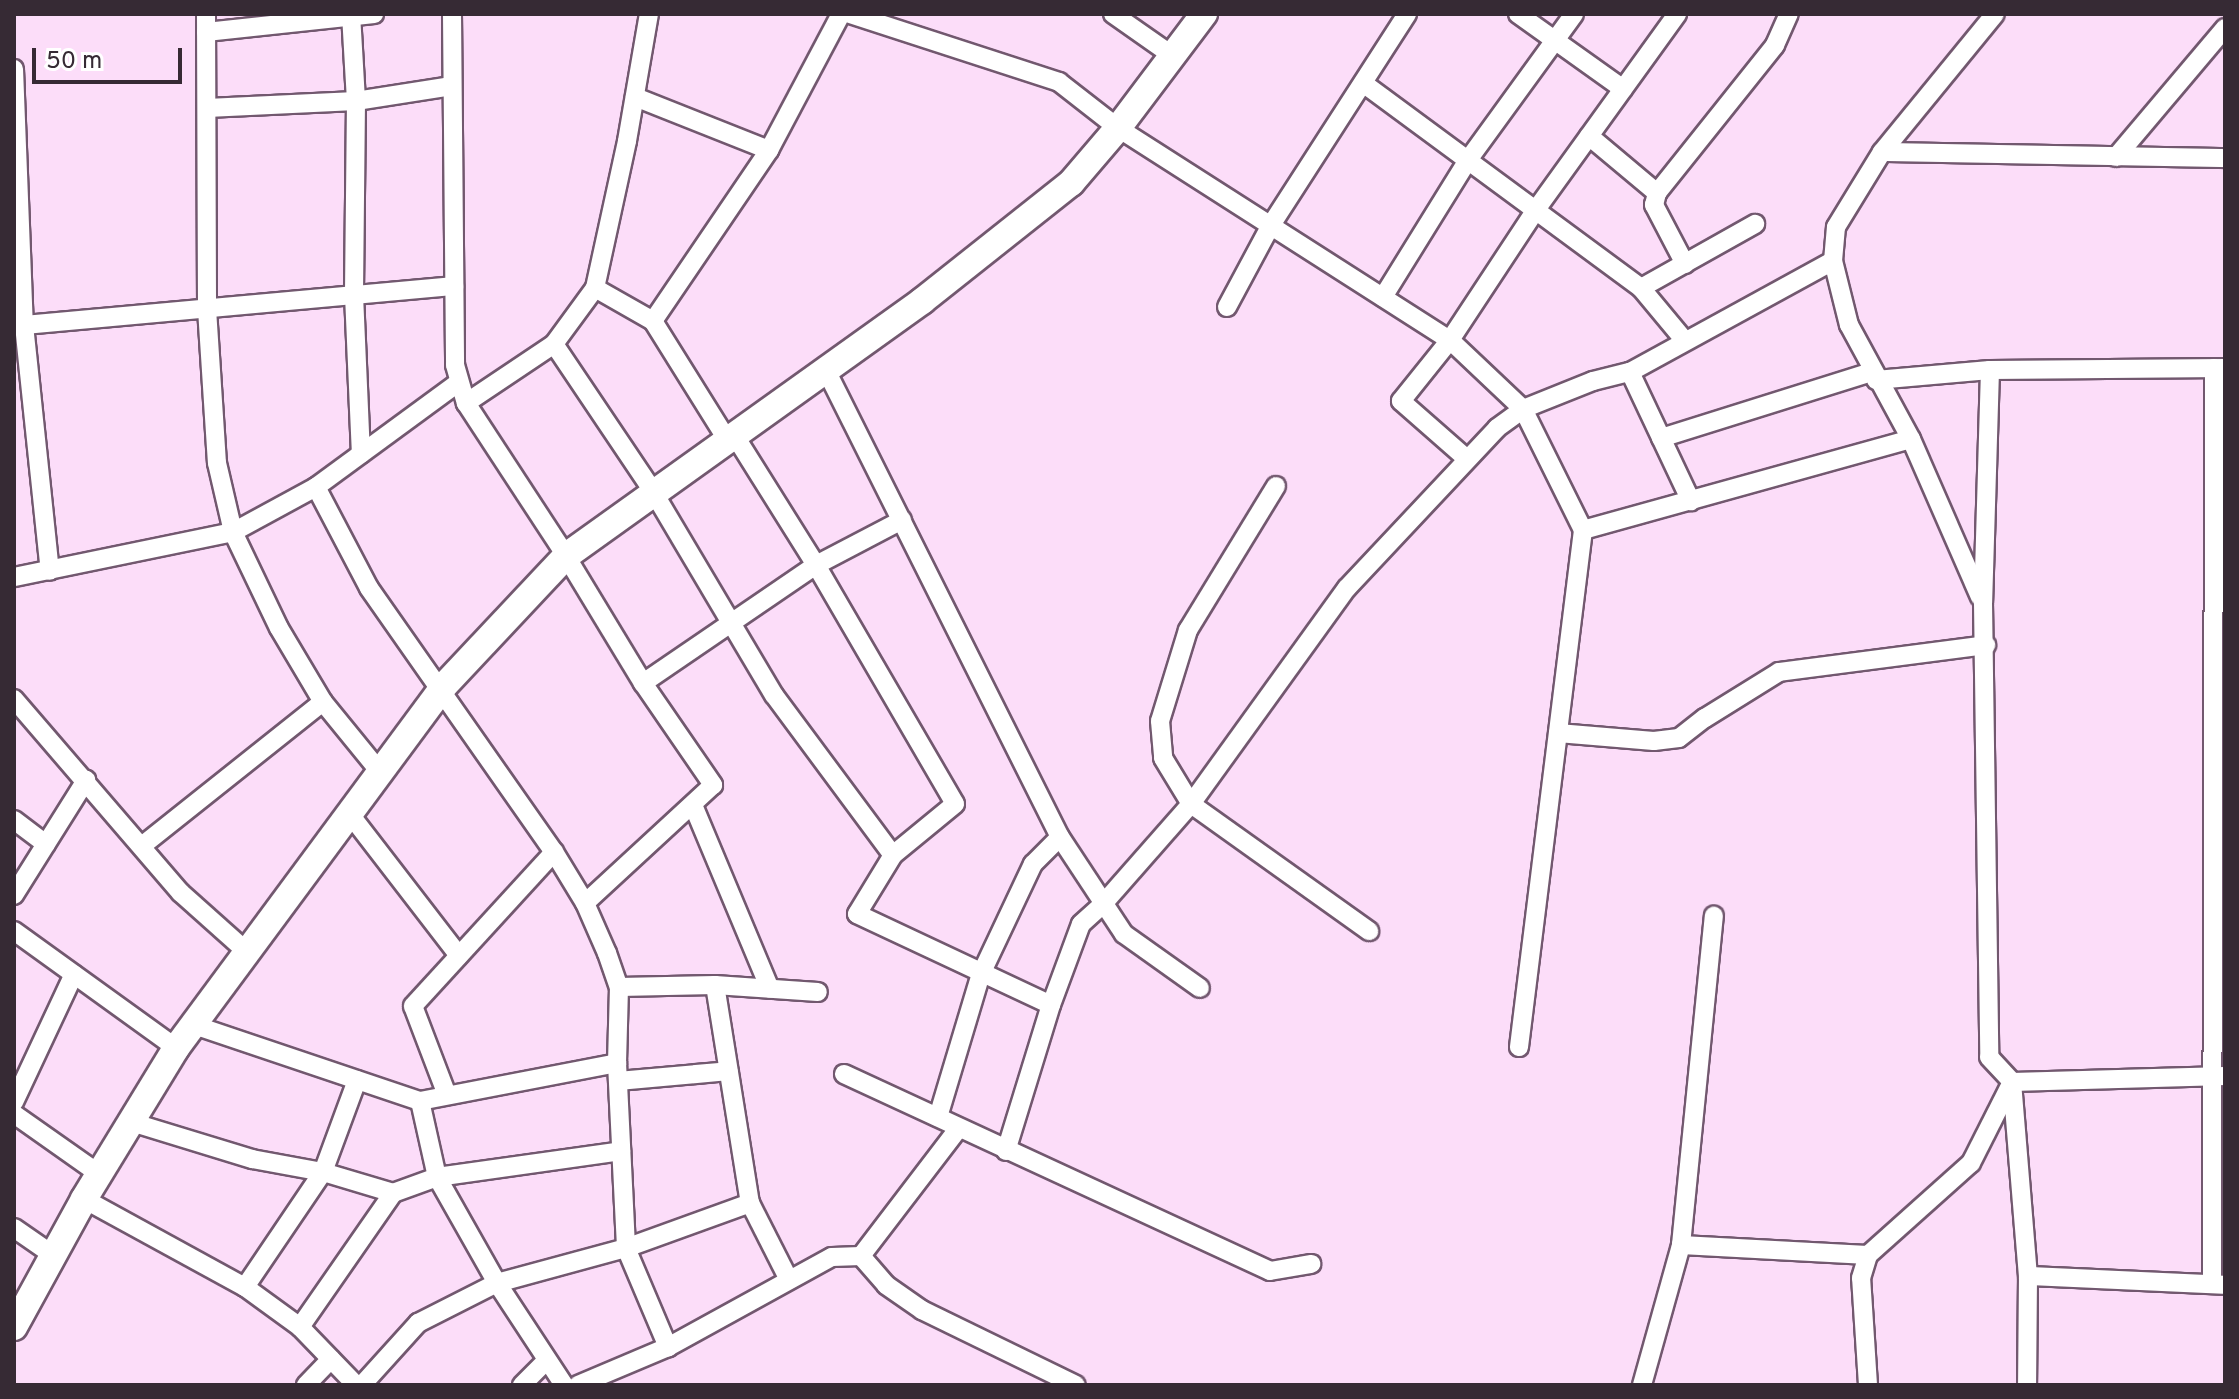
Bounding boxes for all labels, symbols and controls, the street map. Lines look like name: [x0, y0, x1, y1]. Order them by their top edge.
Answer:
scale bar: [36, 32, 186, 82]
text: 50 m: [46, 47, 102, 77]

